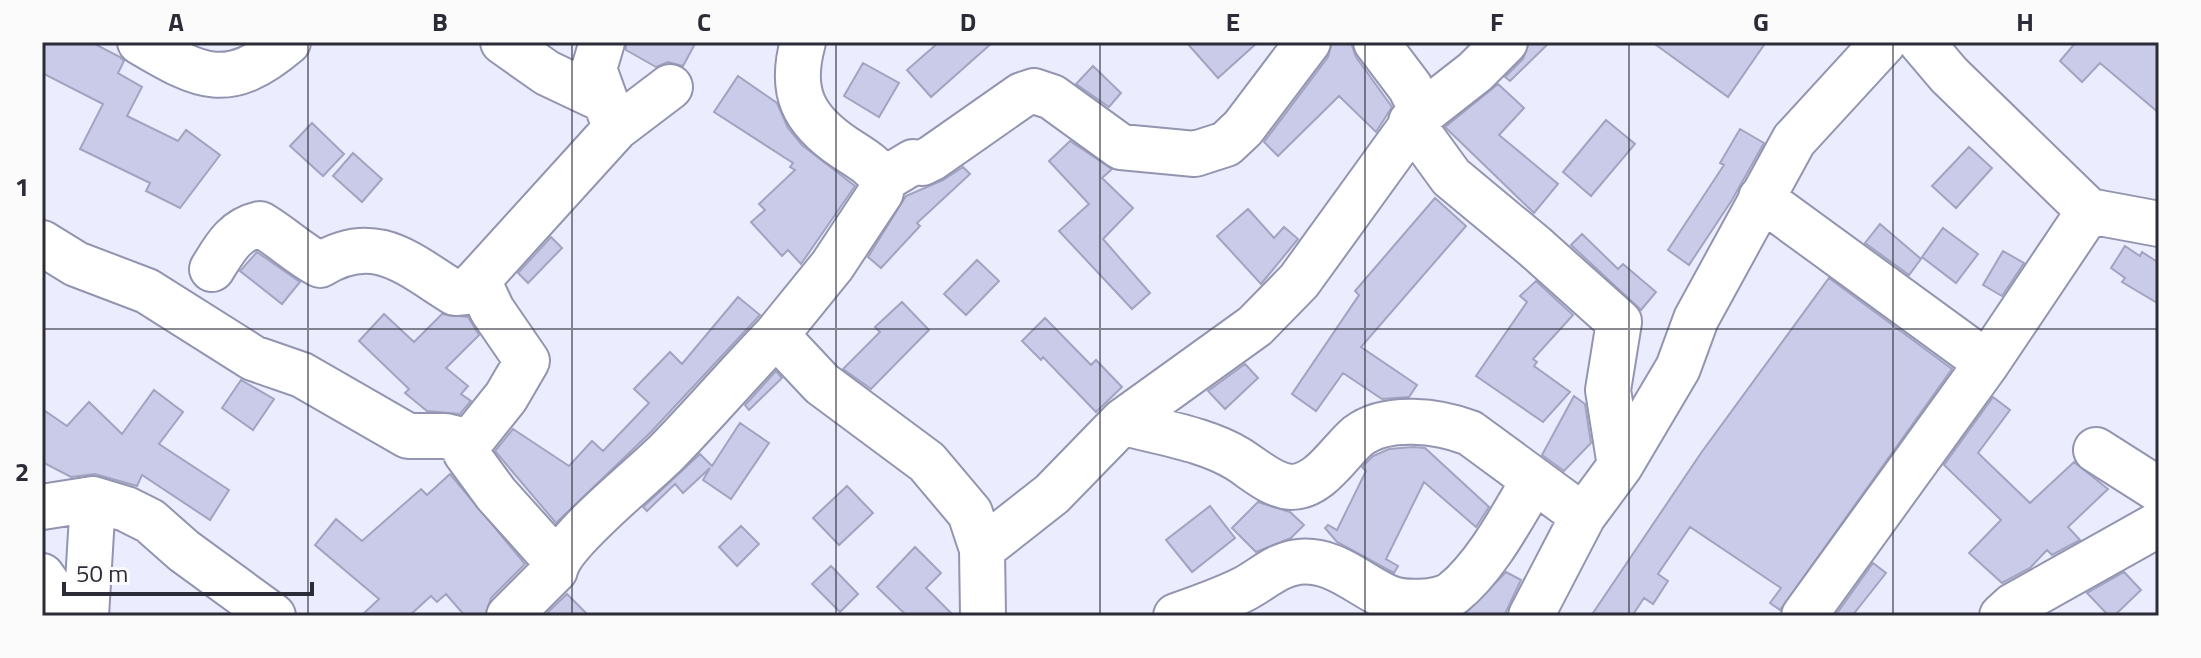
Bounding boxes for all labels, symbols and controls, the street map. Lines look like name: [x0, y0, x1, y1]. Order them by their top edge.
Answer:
text: A: [168, 2, 184, 41]
text: B: [432, 2, 448, 41]
text: C: [697, 2, 711, 41]
text: D: [960, 2, 976, 41]
text: E: [1226, 2, 1240, 41]
text: F: [1490, 2, 1504, 41]
text: G: [1753, 2, 1769, 41]
text: H: [2016, 2, 2034, 41]
text: 1: [15, 167, 29, 206]
text: 2: [15, 452, 29, 491]
scale bar: [64, 546, 312, 596]
text: 50 m: [76, 555, 128, 591]

